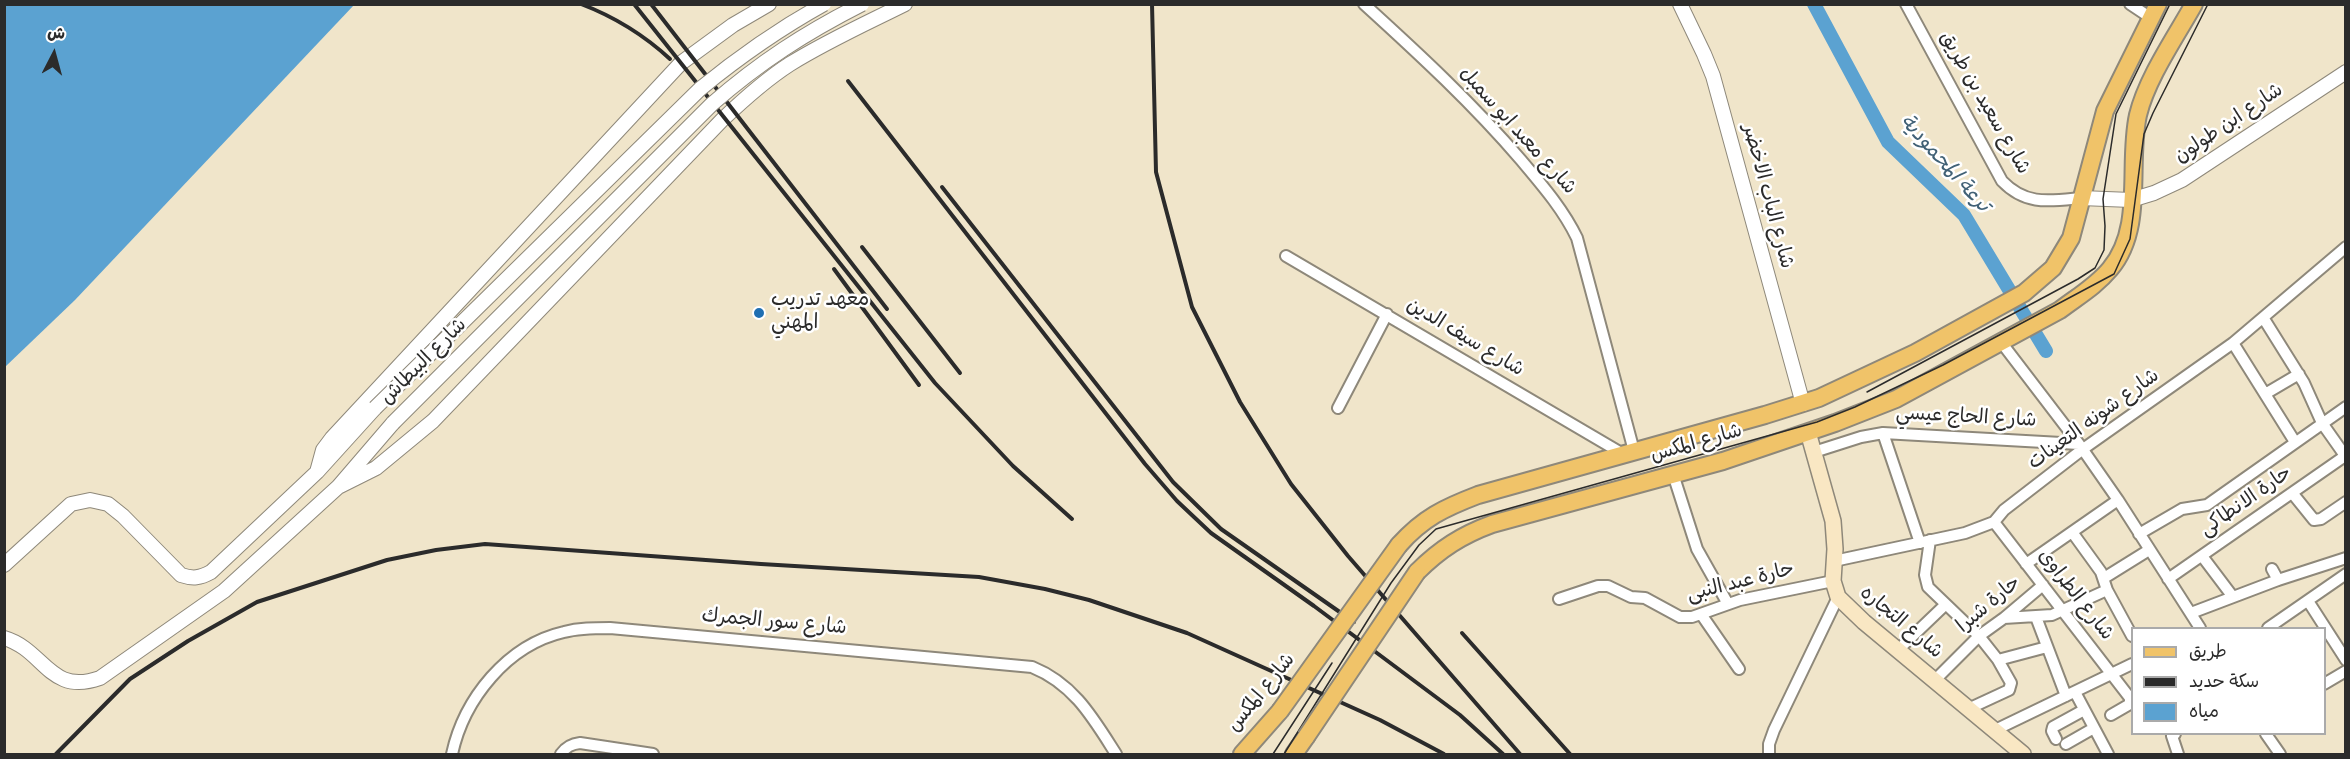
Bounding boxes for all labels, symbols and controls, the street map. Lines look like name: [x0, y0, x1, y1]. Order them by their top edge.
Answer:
north arrow: [24, 24, 84, 84]
text: ش: [46, 25, 66, 46]
street label: شارع سعيد بن طريق: [1932, 28, 2034, 180]
street label: شارع معبد ابو سمبل: [1452, 63, 1580, 201]
street label: شارع ابن طولون: [2171, 80, 2289, 170]
water label: ترعة المحمودية: [1893, 111, 1993, 219]
street label: شارع الباب الاخضر: [1735, 122, 1797, 272]
place label: معهد تدريب المهني: [771, 290, 869, 337]
street label: شارع سيف الدين: [1401, 294, 1527, 384]
marker: معهد تدريب المهني: [752, 306, 766, 320]
street label: شارع البيطاش: [377, 315, 473, 411]
street label: شارع شونه التعينات: [2025, 365, 2165, 477]
street label: شارع الحاج عيسي: [1895, 403, 2037, 435]
street label: شارع المكس: [1648, 420, 1746, 470]
street label: حارة الانطاكى: [2196, 462, 2298, 544]
street label: شارع الطراوى: [2031, 546, 2117, 646]
street label: حارة عبد النبى: [1685, 559, 1797, 609]
street label: حارة شبرا: [1953, 572, 2027, 640]
street label: شارع التجاره: [1854, 582, 1946, 666]
street label: شارع سور الجمرك: [700, 606, 848, 642]
legend: [2131, 627, 2326, 735]
text: طريق: [2189, 643, 2227, 664]
street label: شارع المكس: [1224, 650, 1302, 738]
text: سكة حديد: [2189, 673, 2259, 694]
text: مياه: [2189, 703, 2219, 724]

